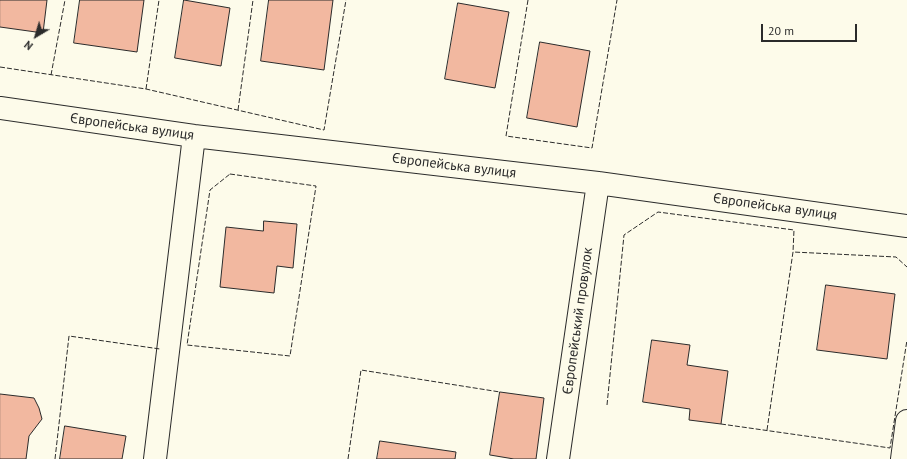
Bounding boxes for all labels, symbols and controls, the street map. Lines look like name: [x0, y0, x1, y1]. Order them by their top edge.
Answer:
north arrow: [16, 16, 56, 56]
scale bar: [763, 16, 859, 42]
text: 20 m: [768, 23, 794, 38]
text: N: [21, 38, 36, 53]
street label: Європейська вулиця: [69, 110, 195, 144]
street label: Європейська вулиця: [391, 150, 517, 182]
street label: Європейська вулиця: [712, 190, 838, 224]
street label: Європейський провулок: [559, 246, 597, 396]

